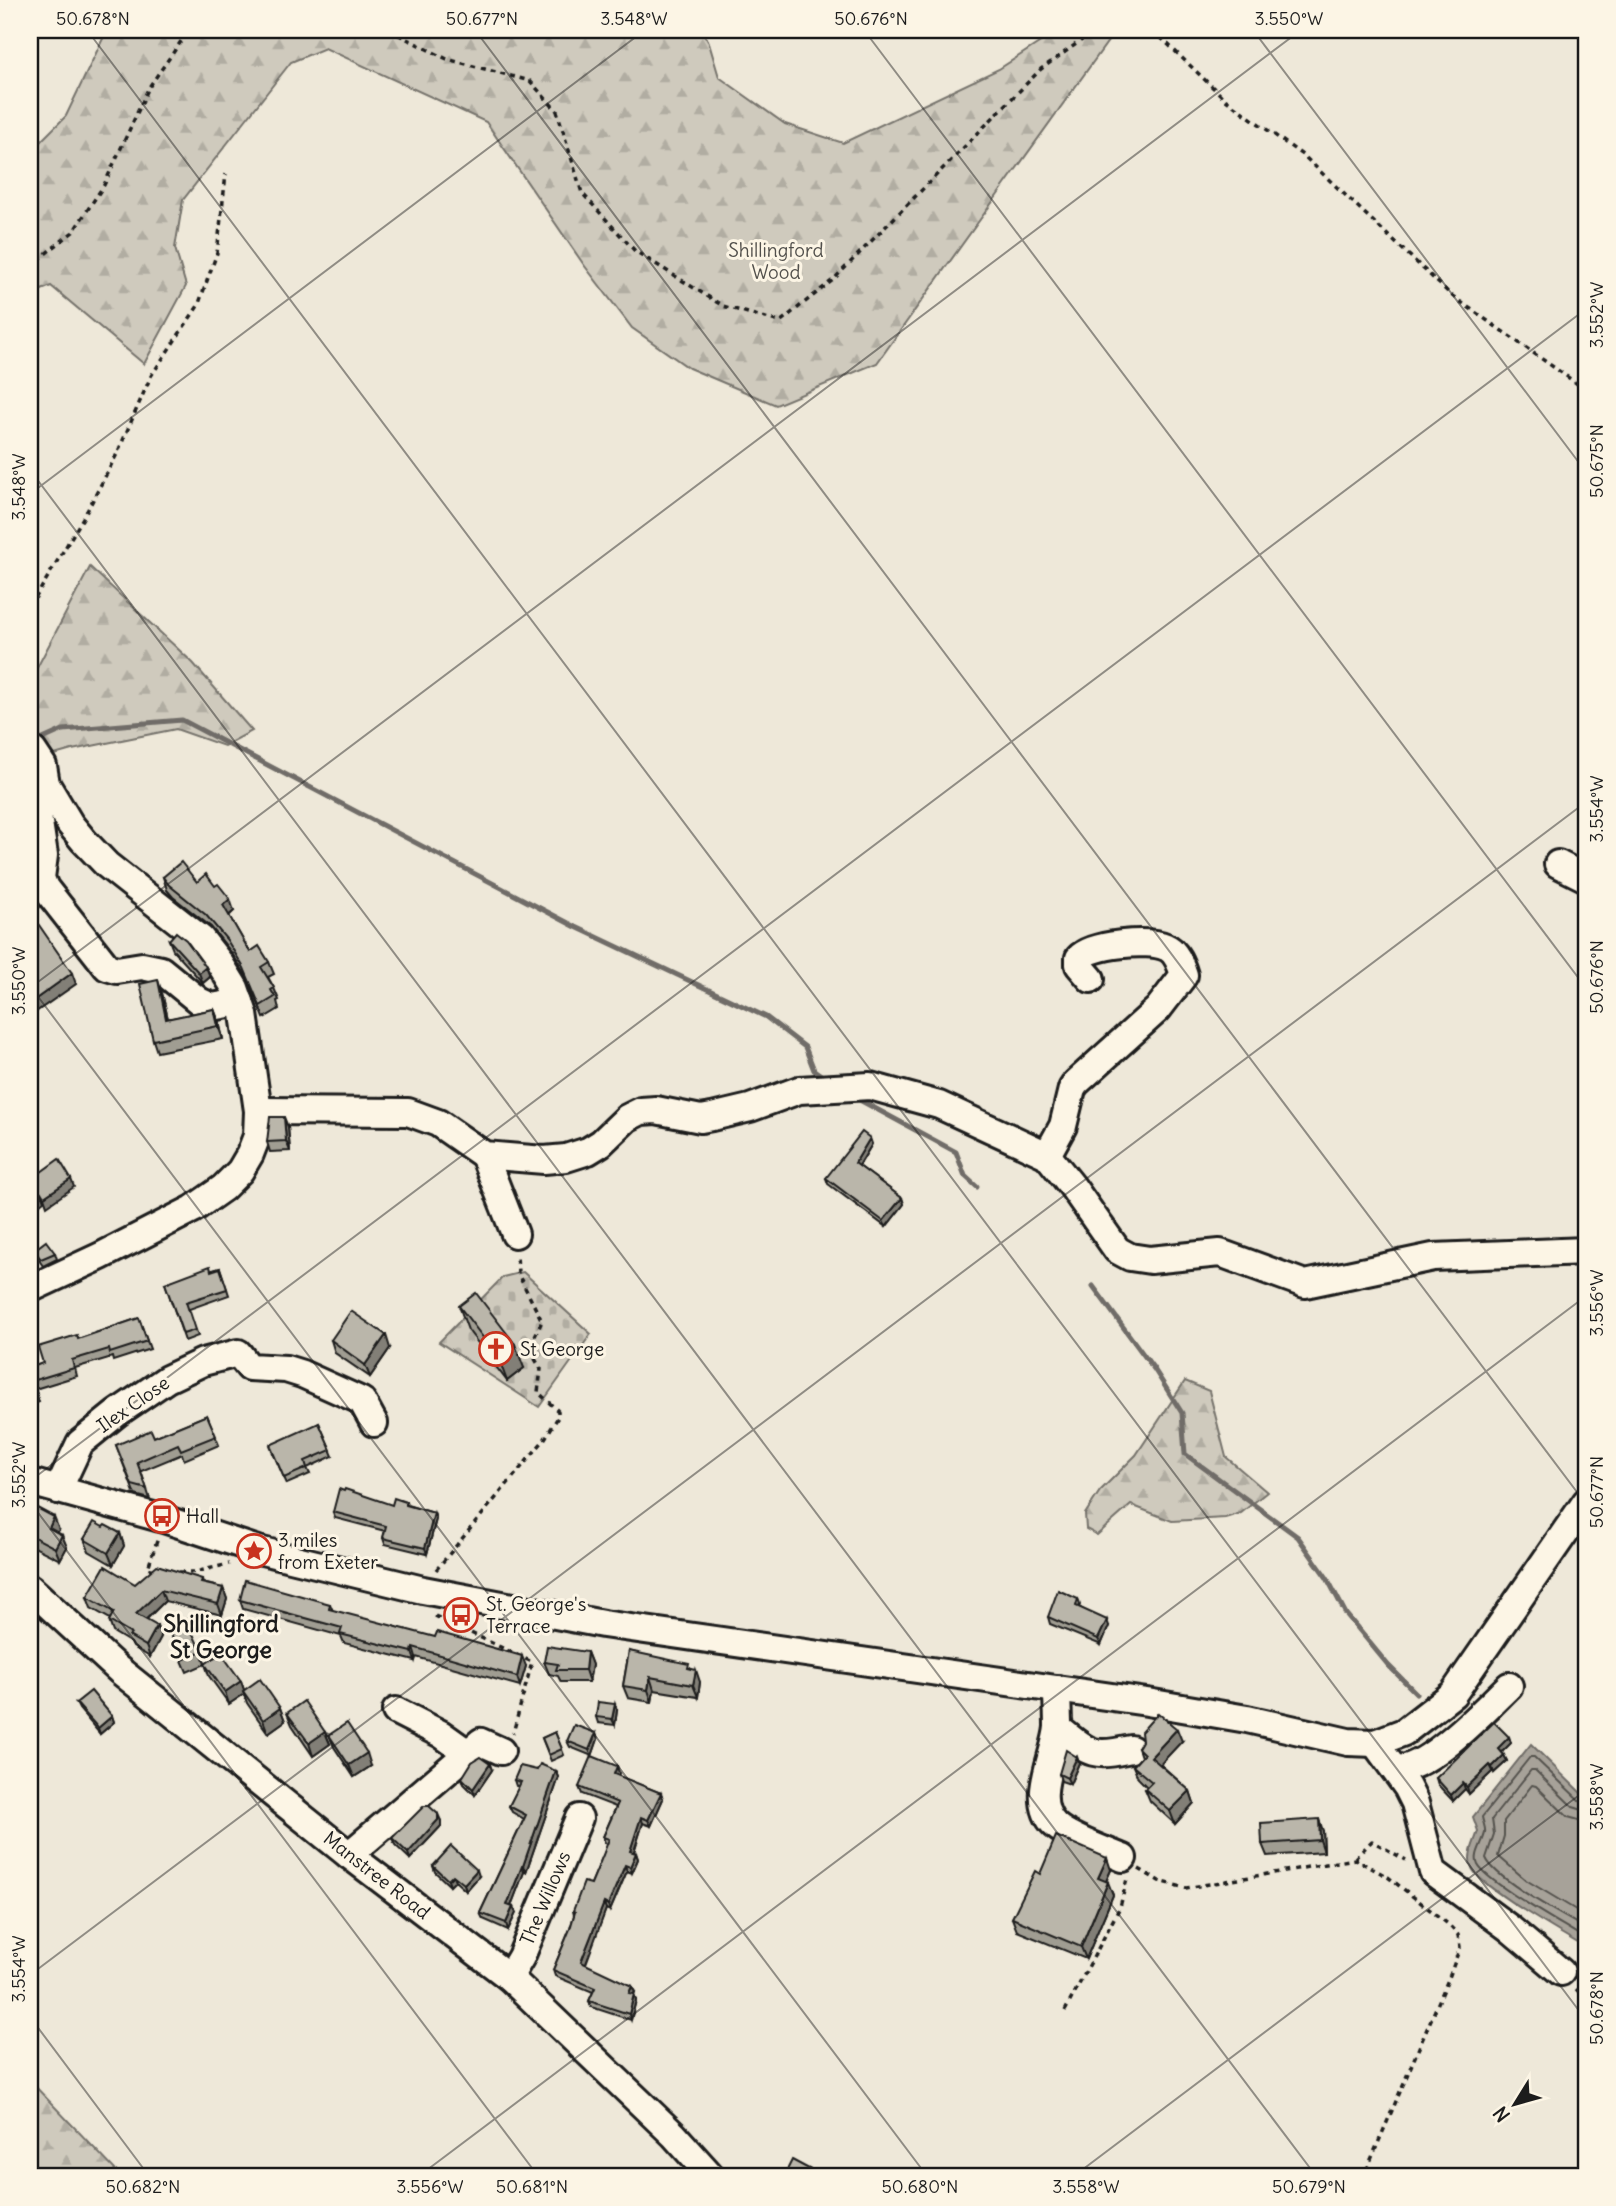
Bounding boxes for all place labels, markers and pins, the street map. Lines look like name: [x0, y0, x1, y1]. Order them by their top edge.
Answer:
church icon: St George: [477, 1330, 515, 1368]
place label: St George: [520, 1337, 604, 1361]
bus stop icon: Hall: [143, 1497, 181, 1535]
place label: Hall: [186, 1504, 219, 1528]
place label: 3 miles from Exeter: [278, 1528, 378, 1574]
place icon: 3 miles from Exeter: [235, 1532, 273, 1570]
place label: St. George's Terrace: [486, 1592, 586, 1638]
bus stop icon: St. George's Terrace: [442, 1596, 480, 1634]

